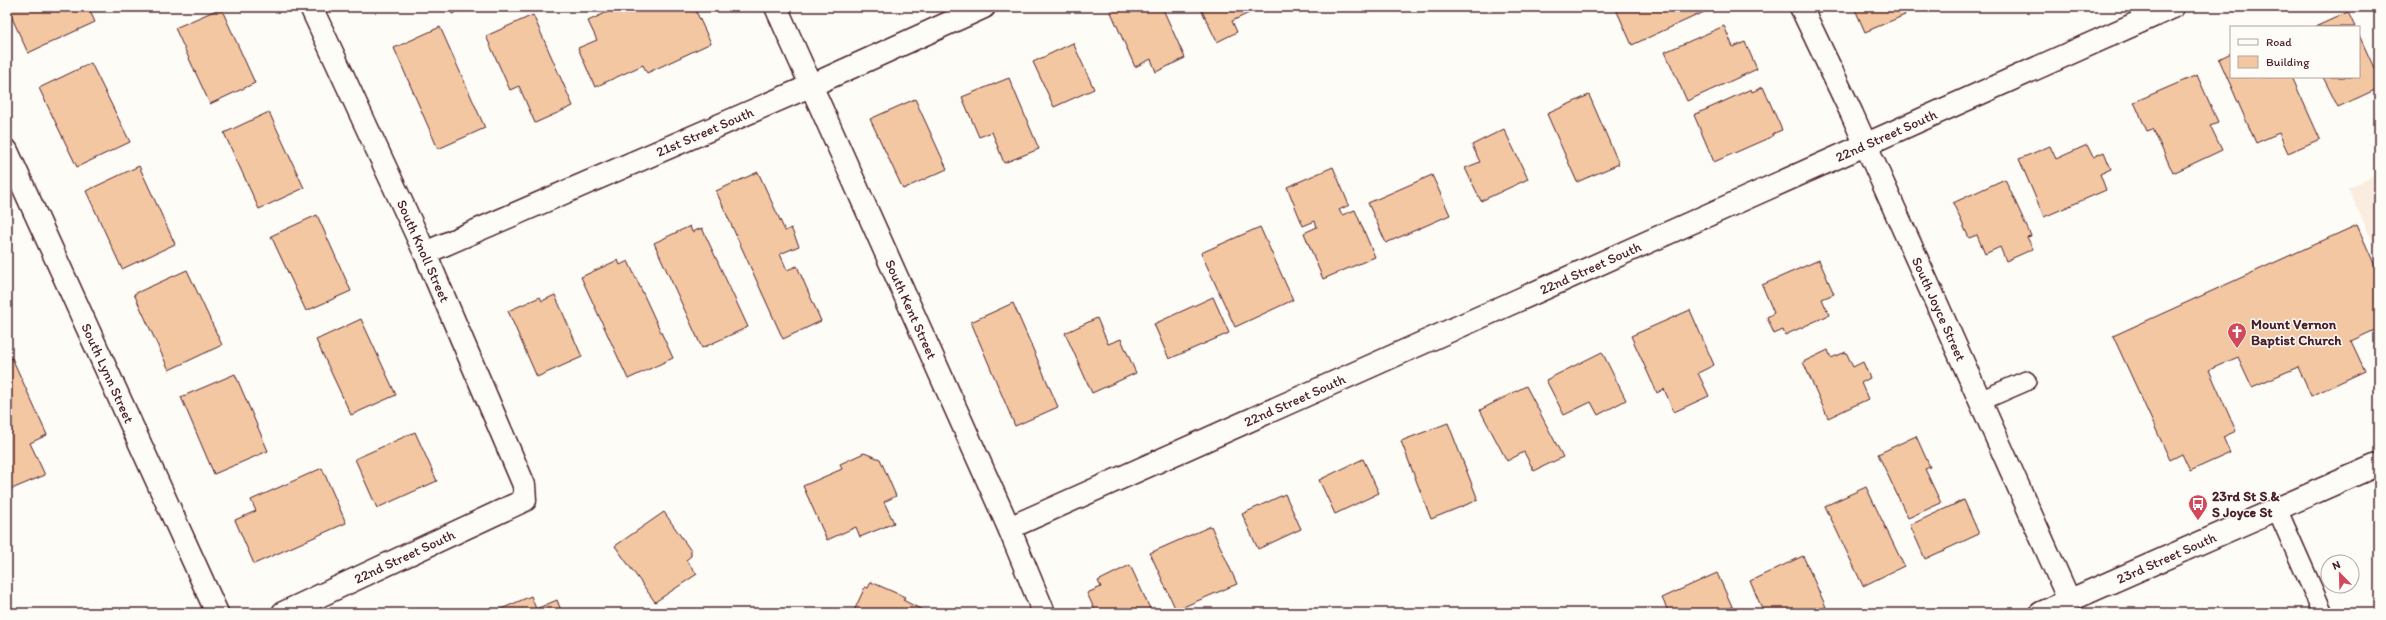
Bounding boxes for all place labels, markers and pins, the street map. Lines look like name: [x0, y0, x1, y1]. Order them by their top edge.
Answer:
place label: Mount Vernon Baptist Church: [2251, 316, 2342, 349]
church icon: Mount Vernon Baptist Church: [2226, 321, 2248, 349]
place label: 23rd St S & S Joyce St: [2212, 488, 2280, 521]
bus stop icon: 23rd St S & S Joyce St: [2187, 493, 2209, 521]

